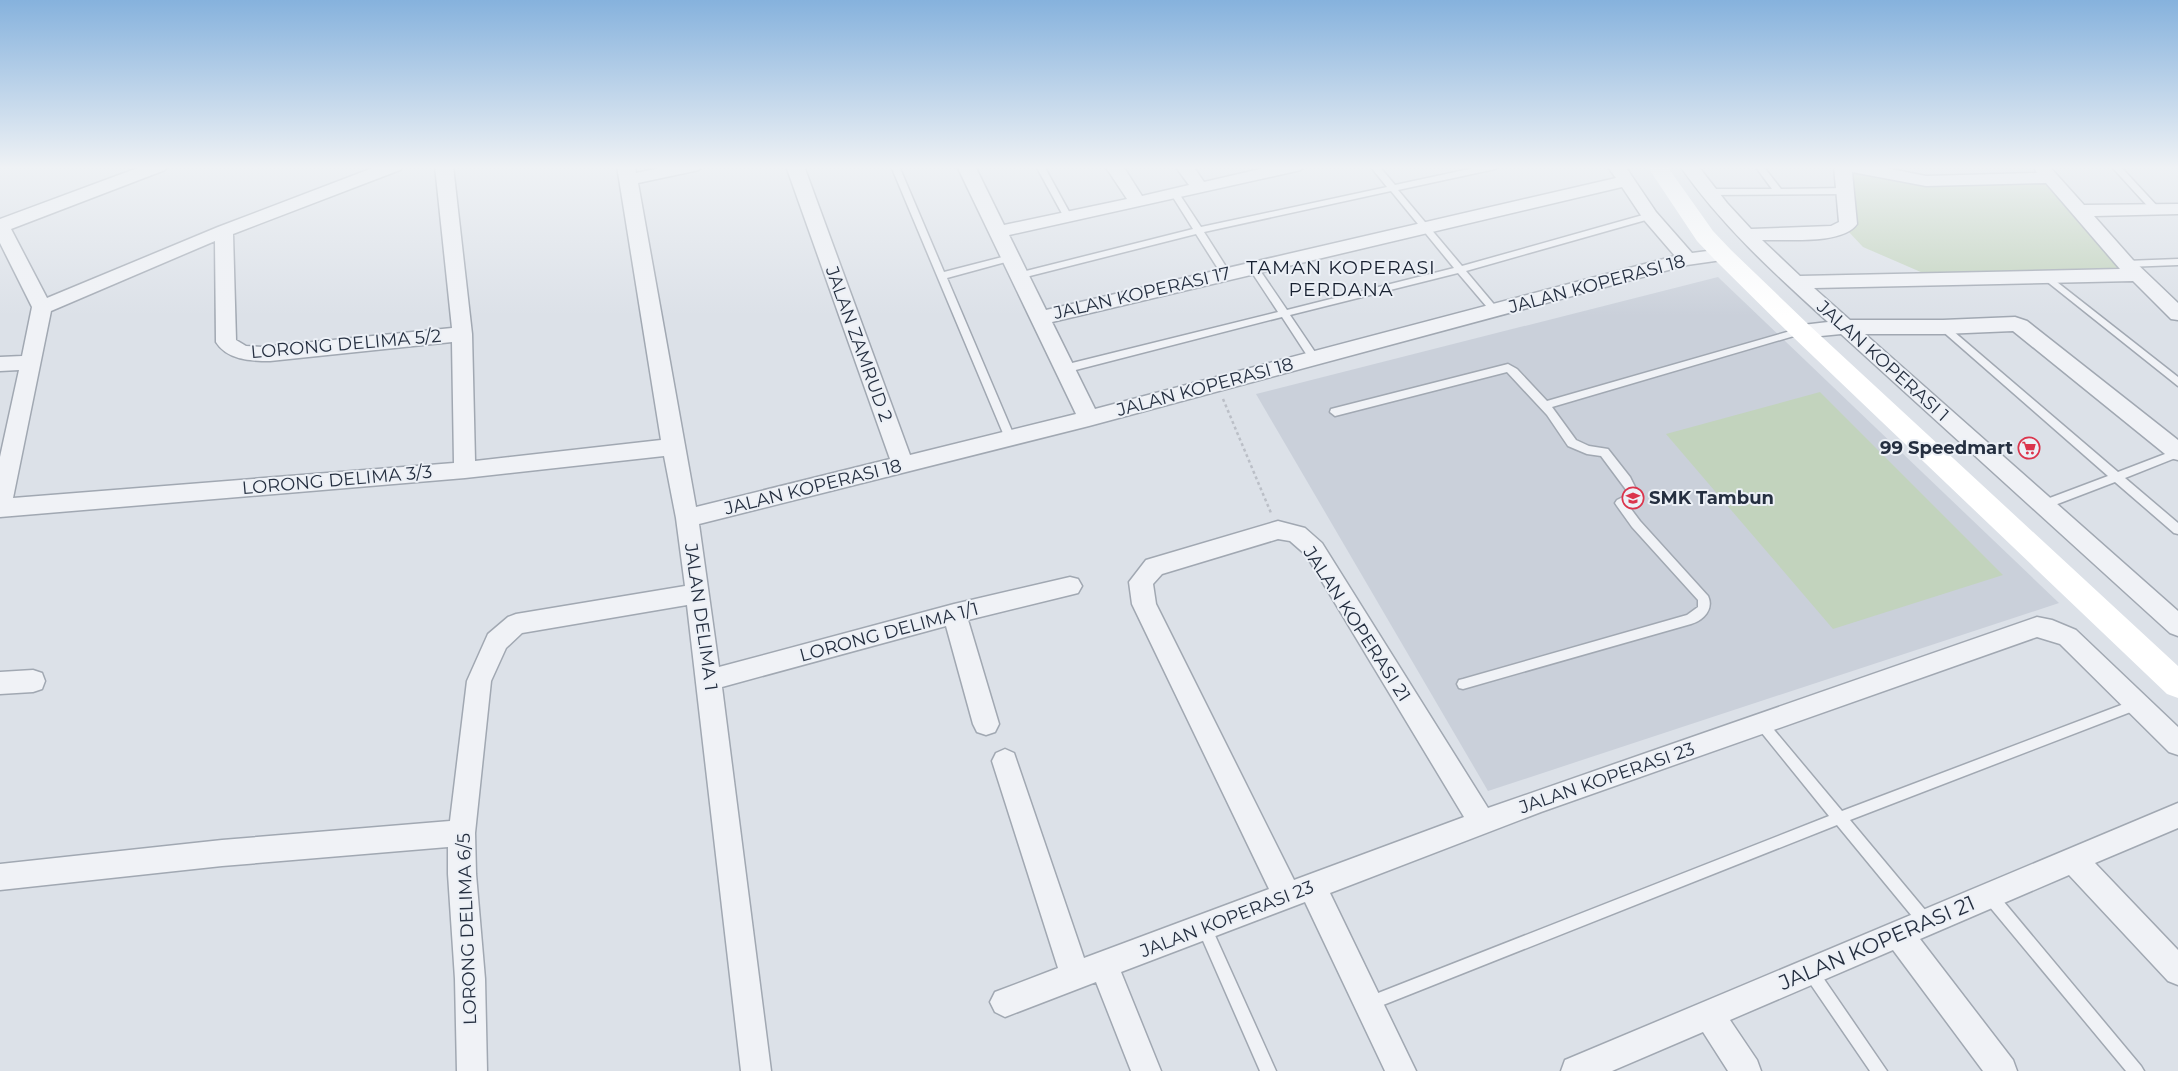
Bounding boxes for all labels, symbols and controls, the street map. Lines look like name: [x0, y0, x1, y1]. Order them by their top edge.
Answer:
street label: JALAN KOPERASI 18: [1505, 250, 1688, 318]
district label: TAMAN KOPERASI PERDANA: [1246, 256, 1436, 301]
street label: JALAN KOPERASI 17: [1051, 262, 1233, 324]
street label: JALAN ZAMRUD 2: [820, 263, 897, 425]
street label: JALAN KOPERASI 1: [1812, 295, 1954, 426]
street label: LORONG DELIMA 5/2: [250, 325, 442, 363]
street label: JALAN KOPERASI 18: [1113, 353, 1296, 421]
supermarket icon: 99 Speedmart: [2017, 436, 2041, 460]
place label: 99 Speedmart: [1880, 437, 2013, 459]
street label: JALAN KOPERASI 18: [721, 454, 904, 520]
street label: LORONG DELIMA 3/3: [241, 461, 433, 499]
school or university icon: SMK Tambun: [1621, 486, 1645, 510]
place label: SMK Tambun: [1649, 487, 1774, 509]
street label: JALAN DELIMA 1: [680, 541, 722, 692]
street label: JALAN KOPERASI 21: [1298, 542, 1415, 706]
street label: LORONG DELIMA 1/1: [797, 598, 981, 666]
street label: JALAN KOPERASI 23: [1515, 738, 1698, 819]
street label: LORONG DELIMA 6/5: [453, 833, 481, 1025]
street label: JALAN KOPERASI 23: [1136, 876, 1317, 963]
street label: JALAN KOPERASI 21: [1774, 890, 1979, 996]

